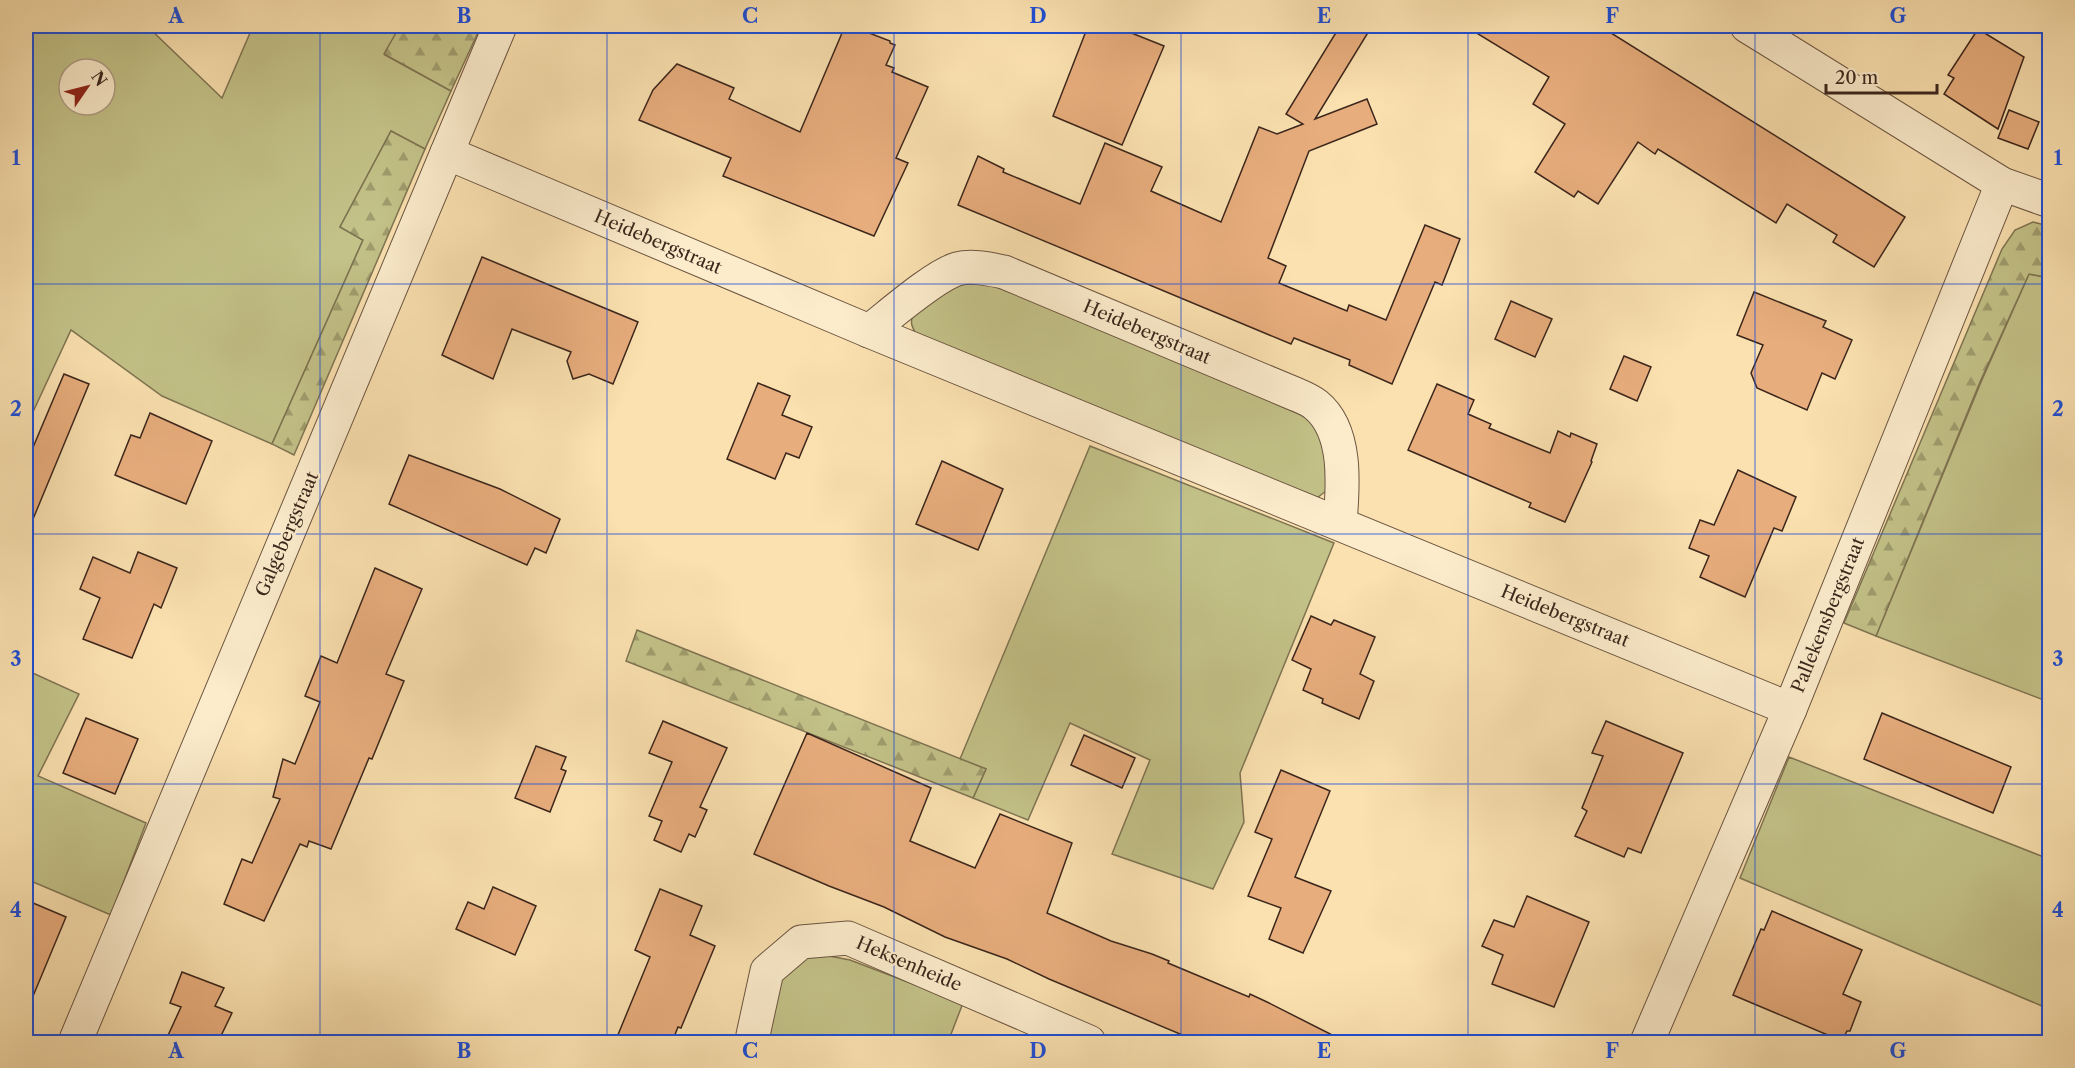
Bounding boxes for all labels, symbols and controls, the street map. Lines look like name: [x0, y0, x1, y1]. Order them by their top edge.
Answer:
text: A: [167, 4, 184, 28]
text: B: [457, 4, 472, 28]
text: C: [742, 4, 758, 28]
text: D: [1029, 4, 1047, 28]
text: E: [1317, 4, 1331, 28]
text: F: [1605, 4, 1619, 28]
text: G: [1890, 4, 1907, 28]
north arrow: [57, 57, 117, 117]
scale bar: [1826, 57, 1937, 95]
text: N: [87, 67, 112, 90]
text: 20 m: [1835, 67, 1879, 89]
text: 1: [12, 146, 21, 170]
text: 1: [2054, 146, 2063, 170]
street label: Heidebergstraat: [591, 205, 726, 279]
street label: Heidebergstraat: [1080, 295, 1215, 369]
text: 2: [10, 397, 22, 421]
text: 2: [2052, 397, 2064, 421]
street label: Galgebergstraat: [251, 468, 323, 600]
street label: Pallekensbergstraat: [1787, 533, 1869, 696]
street label: Heidebergstraat: [1498, 580, 1633, 652]
text: 3: [10, 647, 22, 671]
text: 3: [2052, 647, 2064, 671]
text: 4: [10, 898, 22, 922]
text: 4: [2052, 898, 2064, 922]
street label: Heksenheide: [853, 932, 965, 996]
text: A: [167, 1039, 184, 1063]
text: B: [457, 1039, 472, 1063]
text: C: [742, 1039, 758, 1063]
text: D: [1029, 1039, 1047, 1063]
text: E: [1317, 1039, 1331, 1063]
text: F: [1605, 1039, 1619, 1063]
text: G: [1890, 1039, 1907, 1063]

